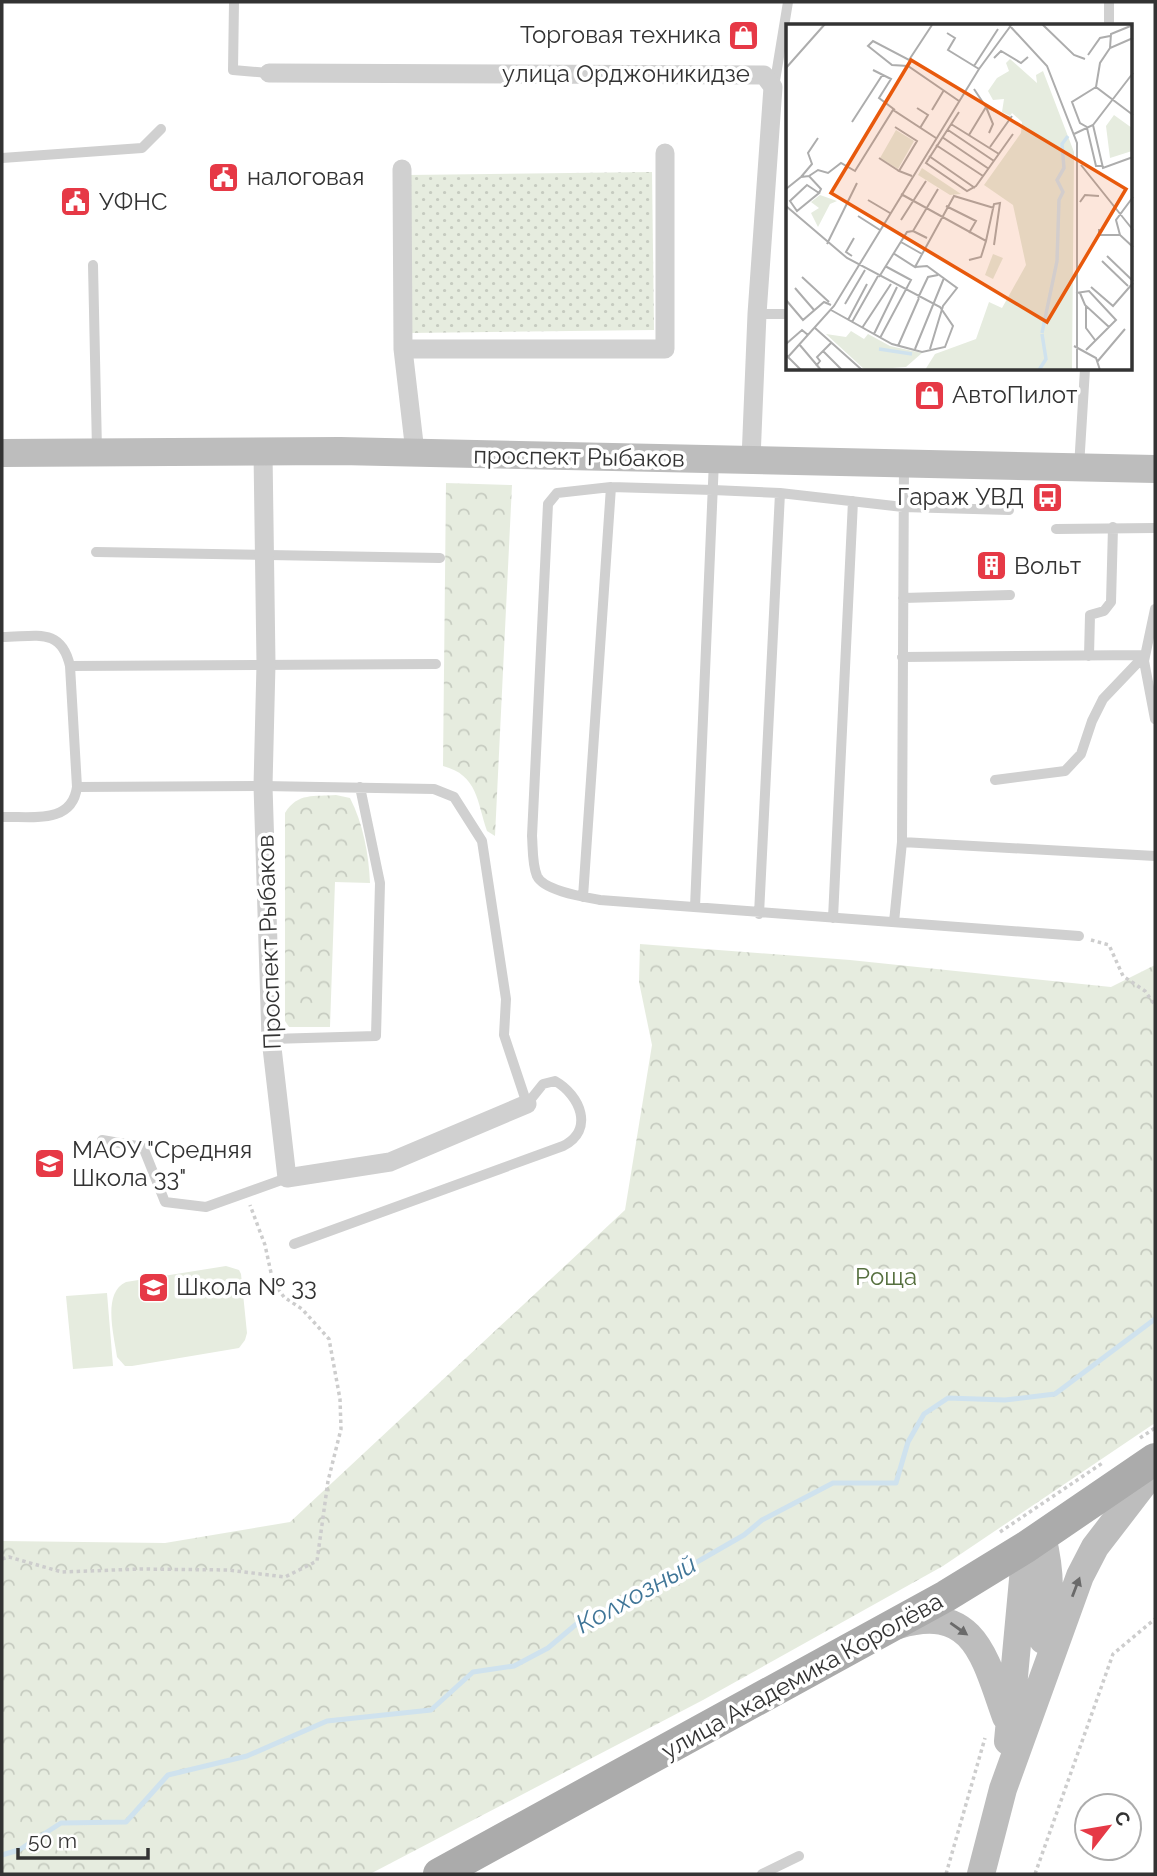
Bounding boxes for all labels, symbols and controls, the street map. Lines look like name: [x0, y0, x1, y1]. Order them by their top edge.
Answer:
shop icon: Торговая техника: [727, 18, 761, 52]
place label: Торговая техника: [520, 20, 721, 49]
inset map: [786, 24, 1132, 371]
street label: улица Орджоникидзе: [502, 59, 750, 88]
public building icon: налоговая: [207, 160, 241, 194]
place label: налоговая: [247, 162, 364, 191]
public building icon: УФНС: [59, 185, 93, 219]
place label: УФНС: [99, 187, 167, 216]
shop icon: АвтоПилот: [912, 378, 946, 412]
place label: АвтоПилот: [952, 380, 1078, 409]
street label: проспект Рыбаков: [473, 440, 685, 473]
bus stop icon: Гараж УВД: [1030, 480, 1064, 514]
place label: Гараж УВД: [897, 482, 1024, 511]
building icon: Вольт: [974, 549, 1008, 583]
place label: Вольт: [1014, 551, 1082, 580]
street label: Проспект Рыбаков: [250, 834, 287, 1050]
place label: МАОУ "Средняя Школа 33": [72, 1135, 252, 1192]
school or university icon: МАОУ "Средняя Школа 33": [32, 1147, 66, 1181]
park label: Роща: [855, 1262, 917, 1291]
school or university icon: Школа № 33: [136, 1270, 170, 1304]
place label: Школа № 33: [176, 1272, 317, 1301]
water label: Колхозный: [571, 1549, 702, 1639]
one-way arrow: [1071, 1576, 1082, 1597]
street label: улица Академика Королёва: [656, 1586, 948, 1765]
one-way arrow: [949, 1623, 969, 1636]
north arrow: [1073, 1792, 1143, 1862]
text: С: [1110, 1807, 1135, 1830]
scale bar: [18, 1816, 147, 1860]
text: 50 m: [28, 1828, 77, 1853]

